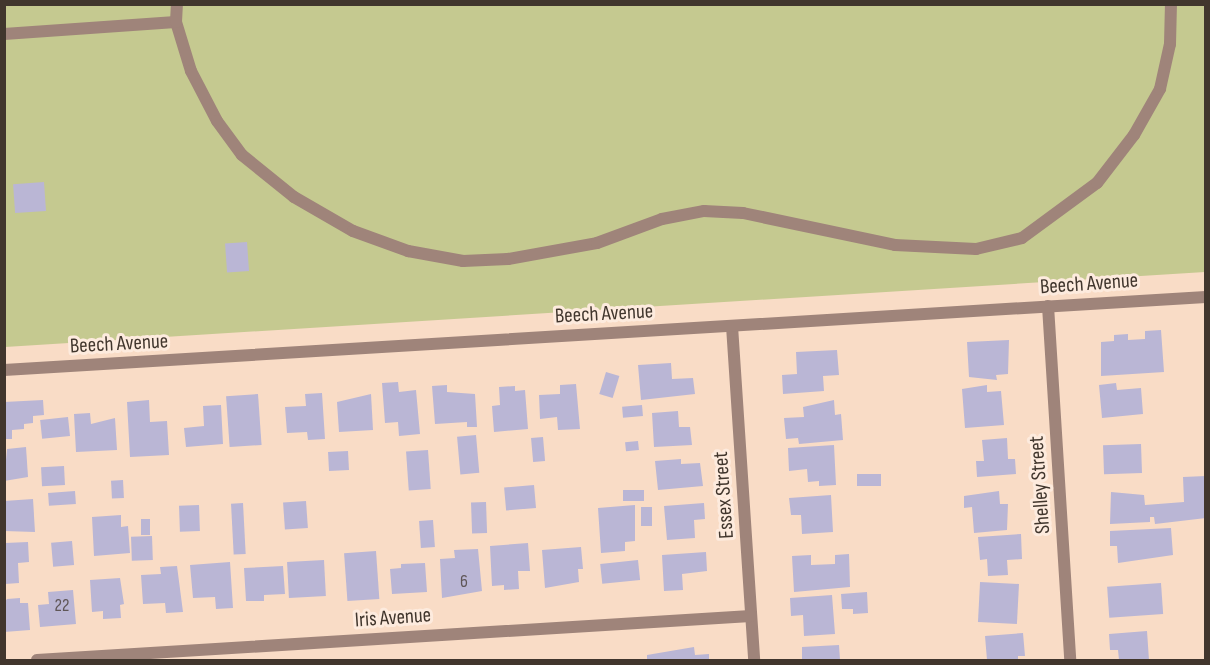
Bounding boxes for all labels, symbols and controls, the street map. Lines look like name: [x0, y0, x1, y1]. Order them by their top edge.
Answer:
street label: Beech Avenue: [1039, 268, 1139, 300]
street label: Beech Avenue: [554, 299, 654, 329]
street label: Beech Avenue: [69, 329, 169, 359]
street label: Shelley Street: [1024, 435, 1056, 535]
street label: Essex Street: [708, 451, 740, 539]
house number: 6: [460, 571, 468, 593]
house number: 22: [55, 595, 69, 617]
street label: Iris Avenue: [354, 603, 432, 633]

